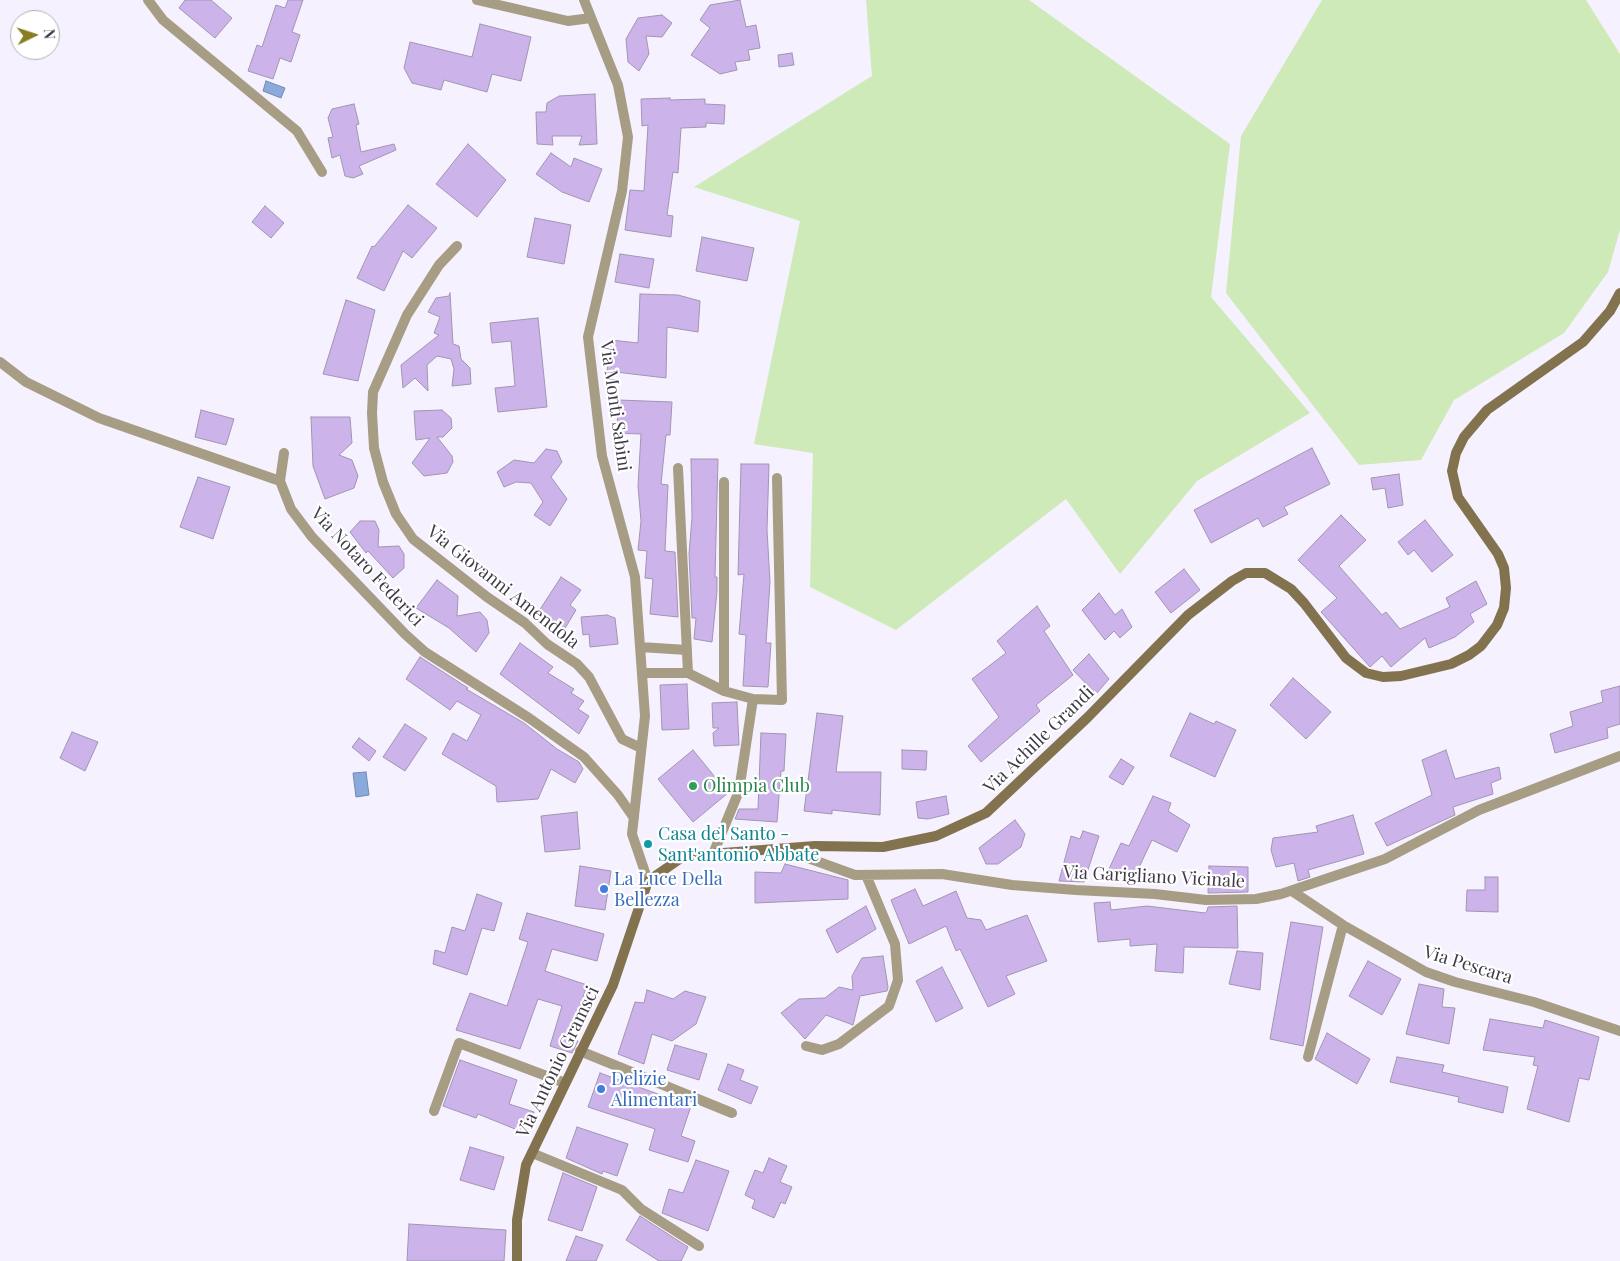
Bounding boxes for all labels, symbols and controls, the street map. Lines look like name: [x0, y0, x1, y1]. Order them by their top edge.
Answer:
north arrow: [10, 10, 60, 60]
text: N: [40, 28, 59, 40]
street label: Via Monti Sabini: [595, 339, 635, 473]
street label: Via Notaro Federici: [306, 503, 428, 631]
street label: Via Giovanni Amendola: [422, 521, 584, 653]
street label: Via Achille Grandi: [979, 682, 1099, 798]
place label: Olimpia Club: [703, 775, 810, 797]
marker: Olimpia Club: [687, 780, 699, 792]
place label: Casa del Santo - Sant'antonio Abbate: [658, 823, 819, 866]
marker: Casa del Santo - Sant'antonio Abbate: [642, 838, 654, 850]
street label: Via Garigliano Vicinale: [1062, 861, 1246, 893]
place label: La Luce Della Bellezza: [614, 868, 723, 911]
marker: La Luce Della Bellezza: [598, 883, 610, 895]
street label: Via Pescara: [1421, 941, 1515, 989]
street label: Via Antonio Gramsci: [512, 983, 604, 1141]
place label: Delizie Alimentari: [611, 1068, 697, 1110]
marker: Delizie Alimentari: [595, 1083, 607, 1095]

